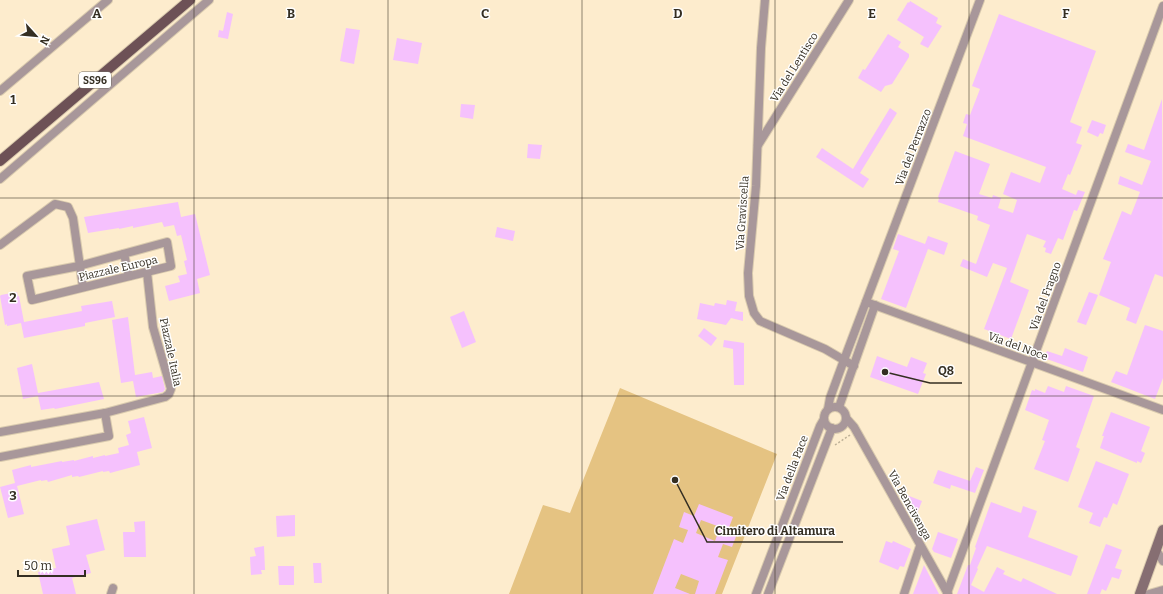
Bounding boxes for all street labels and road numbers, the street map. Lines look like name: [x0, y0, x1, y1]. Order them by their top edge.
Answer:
street label: Via del Lentisco: [768, 30, 821, 104]
road number: SS96: [79, 72, 111, 88]
street label: Via del Perrazzo: [893, 107, 934, 187]
street label: Via Graviscella: [733, 175, 752, 251]
street label: Piazzale Europa: [77, 253, 159, 284]
street label: Via del Fragno: [1027, 260, 1064, 332]
street label: Piazzale Italia: [157, 317, 184, 388]
street label: Via del Noce: [986, 330, 1050, 363]
street label: Via della Pace: [774, 434, 811, 503]
street label: Via Bencivenga: [885, 468, 934, 542]

